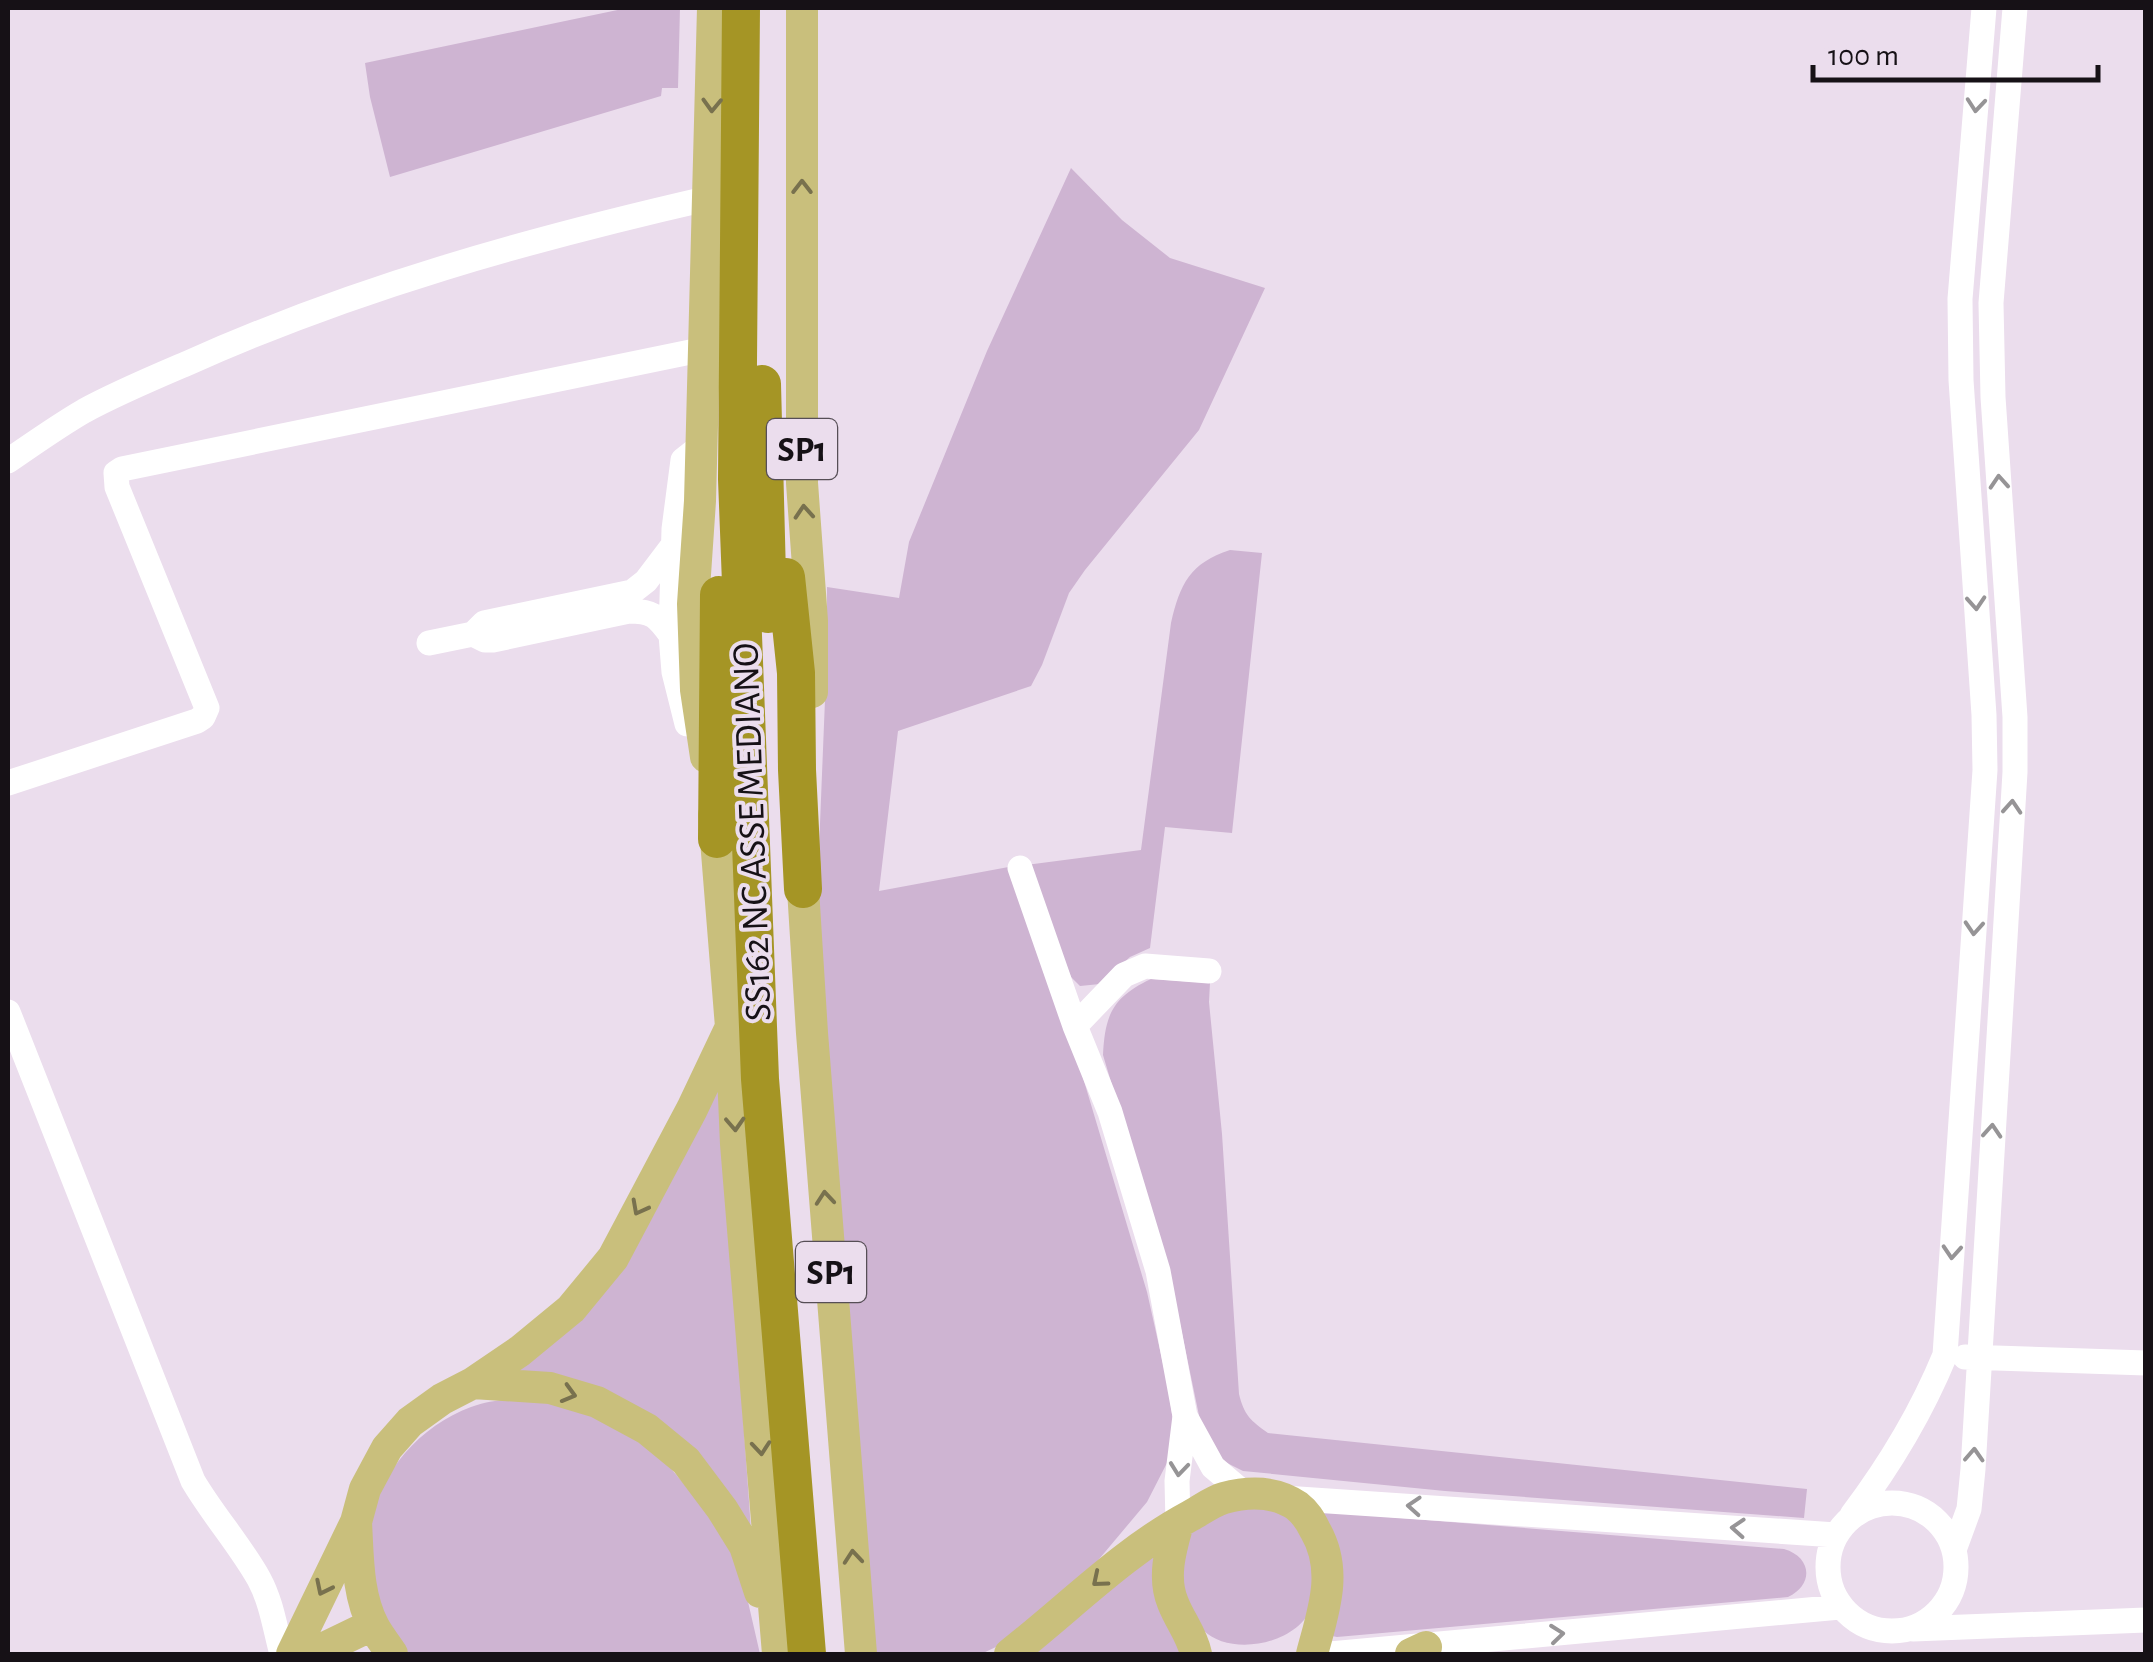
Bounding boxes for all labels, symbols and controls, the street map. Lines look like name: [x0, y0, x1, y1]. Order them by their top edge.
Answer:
scale bar: [1813, 20, 2098, 82]
text: 100 m: [1828, 41, 1899, 71]
one-way arrow: [1966, 97, 1988, 113]
one-way arrow: [701, 98, 723, 113]
one-way arrow: [791, 179, 813, 194]
road number: SP1: [767, 419, 837, 479]
one-way arrow: [1989, 474, 2010, 490]
one-way arrow: [794, 504, 816, 520]
one-way arrow: [1965, 596, 1986, 612]
street label: SS162 NC ASSE MEDIANO: [727, 642, 779, 1022]
one-way arrow: [2001, 798, 2023, 814]
one-way arrow: [1964, 920, 1985, 936]
one-way arrow: [724, 1117, 745, 1133]
one-way arrow: [1981, 1122, 2002, 1138]
one-way arrow: [814, 1190, 836, 1206]
one-way arrow: [632, 1197, 652, 1215]
road number: SP1: [796, 1242, 866, 1302]
one-way arrow: [1942, 1245, 1963, 1261]
one-way arrow: [560, 1382, 577, 1403]
one-way arrow: [749, 1441, 771, 1457]
one-way arrow: [1963, 1447, 1984, 1463]
one-way arrow: [1169, 1461, 1190, 1477]
one-way arrow: [1406, 1496, 1422, 1517]
one-way arrow: [1730, 1518, 1746, 1539]
one-way arrow: [843, 1549, 864, 1565]
one-way arrow: [1092, 1568, 1110, 1586]
one-way arrow: [315, 1578, 335, 1596]
one-way arrow: [1550, 1624, 1566, 1645]

